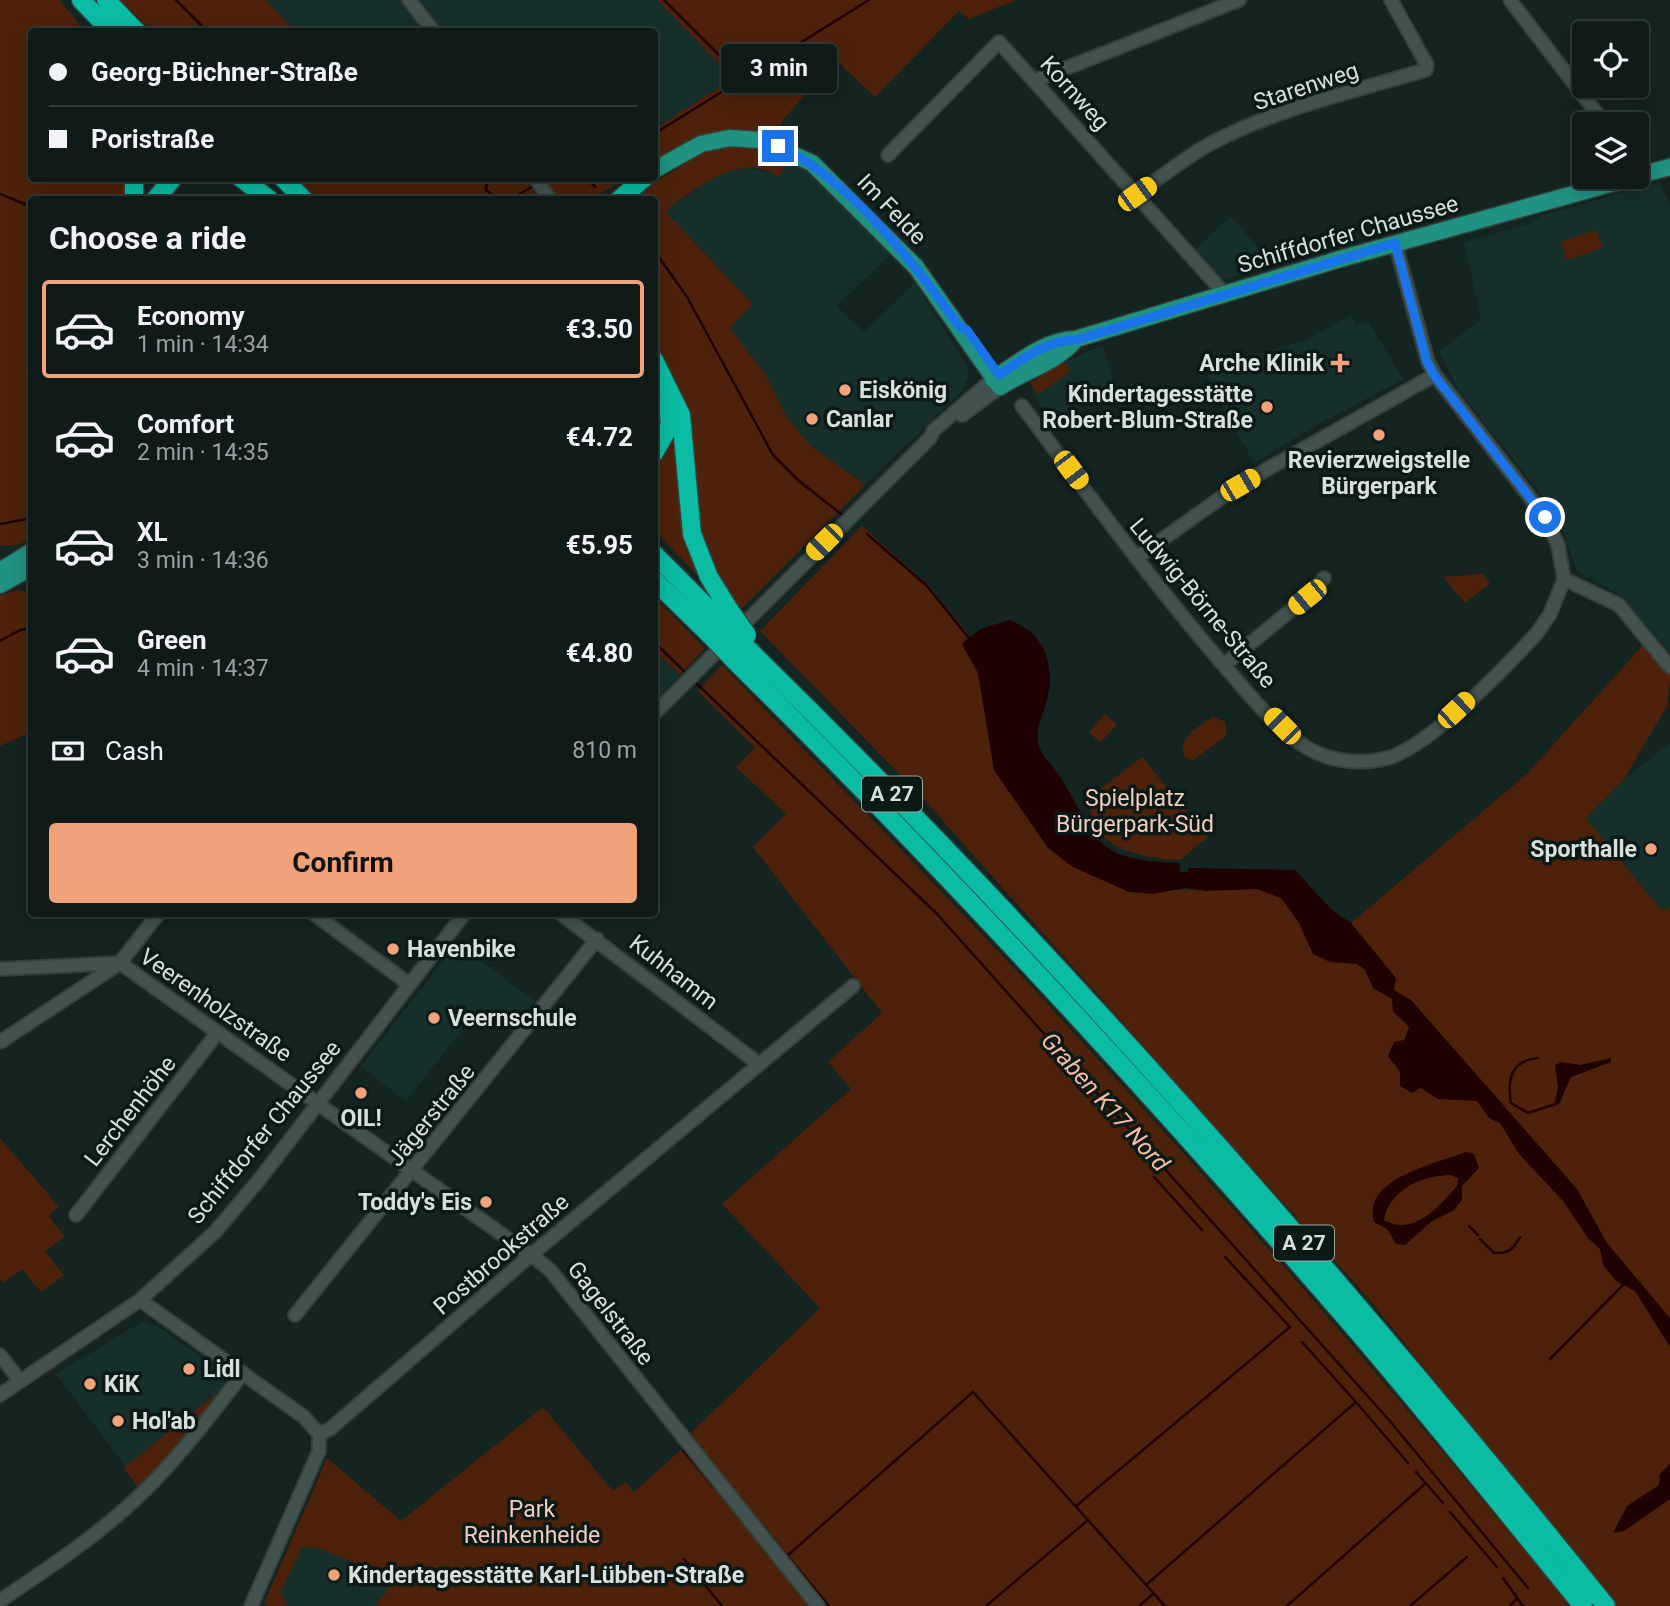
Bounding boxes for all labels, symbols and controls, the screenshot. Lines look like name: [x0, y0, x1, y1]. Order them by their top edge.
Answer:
map controls: [1572, 21, 1649, 189]
button: locate: [1572, 21, 1649, 98]
callout: 3 min: [720, 44, 836, 94]
street label: Kornweg: [1034, 51, 1115, 136]
text: 3 min: [750, 55, 808, 82]
text: Georg-Büchner-Straße: [91, 57, 358, 87]
street label: Starenweg: [1250, 57, 1362, 116]
button: layers: [1572, 112, 1649, 189]
text: Poristraße: [91, 124, 214, 154]
route end: [762, 130, 794, 162]
street label: Im Felde: [852, 168, 932, 250]
car: [1114, 173, 1161, 215]
street label: Schiffdorfer Chaussee: [1235, 190, 1462, 279]
text: Choose a ride: [49, 219, 246, 257]
icon: car: [53, 298, 116, 361]
text: Economy: [137, 301, 244, 331]
text: €3.50: [566, 314, 633, 344]
text: 1 min · 14:34: [137, 331, 269, 358]
place label: Arche Klinik: [1199, 350, 1325, 377]
marker: Arche Klinik: [1330, 353, 1350, 373]
place label: Eiskönig: [859, 377, 947, 404]
place label: Kindertagesstätte Robert-Blum-Straße: [1042, 381, 1253, 434]
marker: Eiskönig: [837, 382, 853, 398]
marker: Kindertagesstätte Robert-Blum-Straße: [1259, 399, 1275, 415]
icon: car: [53, 406, 116, 469]
place label: Canlar: [826, 406, 894, 433]
text: Comfort: [137, 409, 234, 439]
marker: Canlar: [804, 411, 820, 427]
text: €4.72: [566, 422, 633, 452]
marker: Revierzweigstelle Bürgerpark: [1371, 427, 1387, 443]
text: 2 min · 14:35: [137, 439, 269, 466]
car: [1050, 447, 1093, 493]
place label: Revierzweigstelle Bürgerpark: [1288, 447, 1470, 500]
car: [1217, 465, 1264, 505]
route start: [1529, 501, 1561, 533]
street label: Ludwig-Börne-Straße: [1124, 513, 1281, 694]
icon: car: [53, 514, 116, 577]
text: XL: [137, 517, 168, 547]
car: [802, 520, 847, 564]
text: €5.95: [566, 530, 633, 560]
text: 3 min · 14:36: [137, 547, 269, 574]
car: [1285, 576, 1330, 618]
icon: car: [53, 622, 116, 685]
text: Green: [137, 625, 207, 655]
text: €4.80: [566, 638, 633, 668]
text: 4 min · 14:37: [137, 655, 269, 682]
car: [1434, 688, 1479, 732]
car: [1260, 704, 1305, 748]
icon: cash: [49, 732, 87, 770]
text: Cash: [105, 736, 164, 766]
text: 810 m: [572, 737, 637, 764]
road number: A 27: [862, 776, 922, 812]
park label: Spielplatz Bürgerpark-Süd: [1056, 785, 1214, 838]
button: Confirm: [49, 823, 637, 903]
place label: Sporthalle: [1530, 836, 1637, 863]
marker: Sporthalle: [1643, 841, 1659, 857]
street label: Kuhhamm: [624, 929, 723, 1015]
place label: Havenbike: [407, 936, 516, 963]
marker: Havenbike: [385, 941, 401, 957]
street label: Veerenholzstraße: [135, 943, 297, 1068]
place label: Veernschule: [448, 1005, 577, 1032]
marker: Veernschule: [426, 1010, 442, 1026]
water label: Graben K17 Nord: [1035, 1027, 1175, 1178]
street label: Schiffdorfer Chaussee: [182, 1035, 347, 1229]
street label: Lerchenhöhe: [79, 1051, 182, 1172]
street label: Jägerstraße: [382, 1059, 481, 1172]
marker: OIL!: [353, 1085, 369, 1101]
place label: OIL!: [340, 1105, 382, 1132]
street label: Postbrookstraße: [428, 1188, 574, 1320]
place label: Toddy's Eis: [358, 1189, 472, 1216]
marker: Toddy's Eis: [478, 1194, 494, 1210]
road number: A 27: [1274, 1226, 1334, 1260]
street label: Gagelstraße: [562, 1256, 659, 1370]
place label: Lidl: [203, 1356, 241, 1383]
marker: Lidl: [181, 1361, 197, 1377]
place label: KiK: [104, 1371, 140, 1398]
marker: KiK: [82, 1376, 98, 1392]
place label: Hol'ab: [132, 1408, 196, 1435]
marker: Hol'ab: [110, 1413, 126, 1429]
park label: Park Reinkenheide: [464, 1496, 600, 1549]
place label: Kindertagesstätte Karl-Lübben-Straße: [348, 1562, 744, 1589]
marker: Kindertagesstätte Karl-Lübben-Straße: [326, 1567, 342, 1583]

